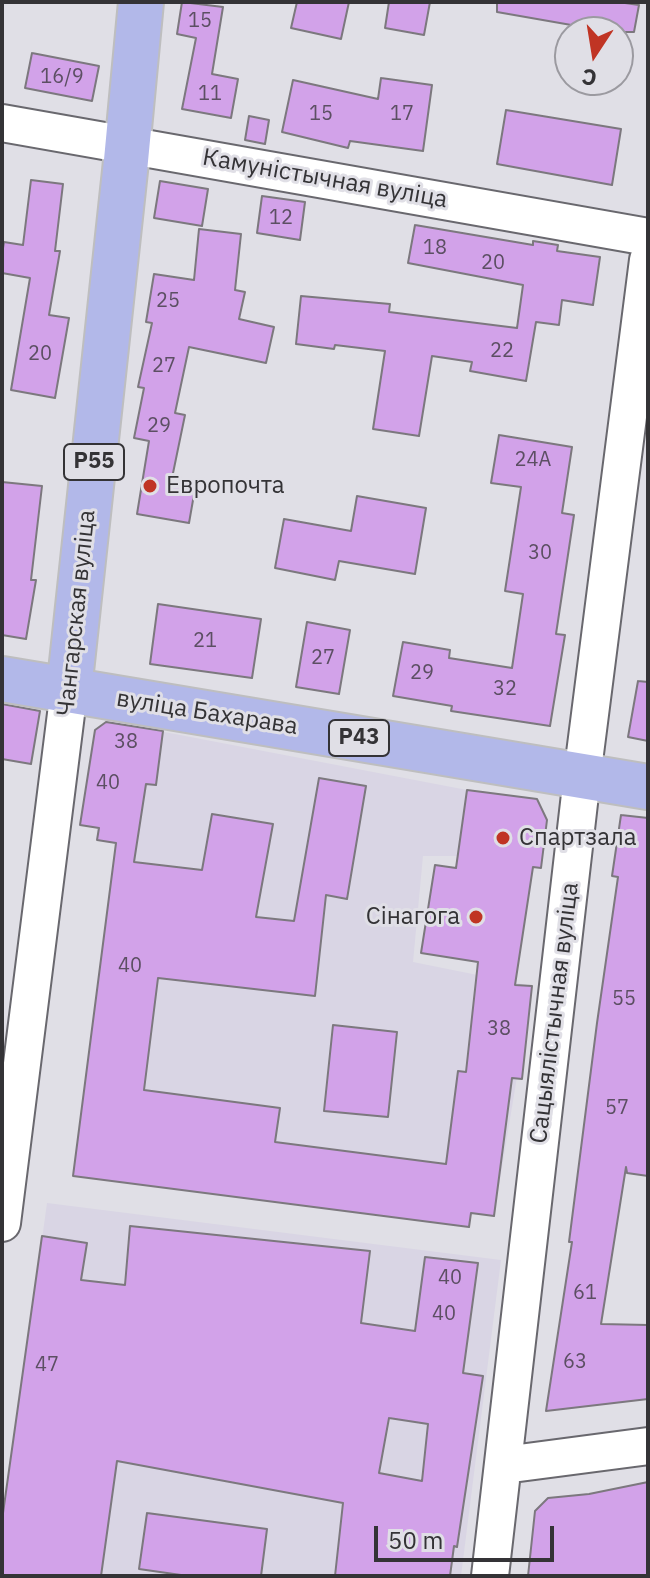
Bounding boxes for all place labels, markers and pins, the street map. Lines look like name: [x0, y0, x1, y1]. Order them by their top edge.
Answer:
place label: Европочта: [166, 472, 285, 500]
marker: Европочта: [141, 477, 159, 495]
place label: Спартзала: [519, 824, 637, 852]
marker: Спартзала: [494, 829, 512, 847]
place label: Сінагога: [366, 903, 460, 931]
marker: Сінагога: [467, 908, 485, 926]

